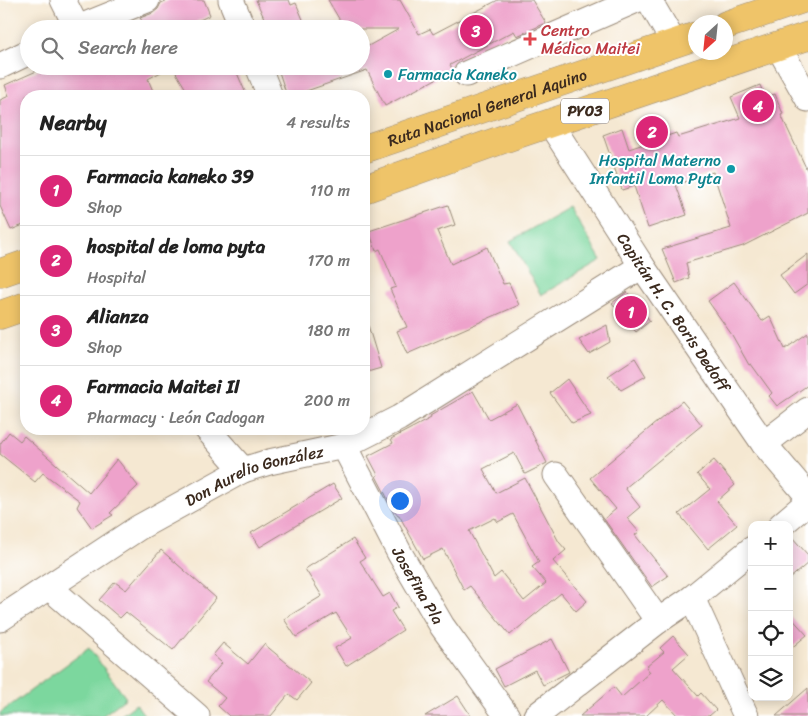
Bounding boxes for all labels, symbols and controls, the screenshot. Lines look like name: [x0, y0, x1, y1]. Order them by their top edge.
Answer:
pin: 3: [460, 12, 492, 50]
north arrow: [688, 15, 733, 60]
place label: Centro Médico Maitei: [541, 16, 641, 63]
search box: [20, 20, 370, 75]
text: Search here: [78, 31, 178, 64]
marker: Centro Médico Maitei: [523, 32, 537, 46]
icon: search: [38, 34, 66, 62]
street label: Ruta Nacional General Aquino: [384, 60, 591, 155]
place label: Farmacia Kaneko: [398, 60, 517, 89]
marker: Farmacia Kaneko: [382, 68, 394, 80]
pin: 4: [742, 87, 774, 125]
road number: PY03: [561, 98, 609, 124]
text: Nearby: [40, 104, 106, 142]
text: 4 results: [286, 108, 350, 137]
pin: 2: [636, 113, 668, 151]
place label: Hospital Materno Infantil Loma Pyta: [589, 146, 722, 193]
text: Farmacia kaneko 39: [87, 160, 254, 193]
marker: Hospital Materno Infantil Loma Pyta: [725, 163, 737, 175]
text: 1: [53, 176, 59, 205]
text: 110 m: [310, 176, 350, 205]
text: Shop: [87, 193, 122, 222]
street label: Capitán H. C. Boris Dedoff: [609, 227, 740, 400]
text: hospital de loma pyta: [87, 230, 265, 263]
text: 2: [51, 246, 61, 275]
text: 170 m: [307, 246, 350, 275]
text: Hospital: [87, 263, 146, 292]
pin: 1: [615, 293, 647, 331]
text: Alianza: [87, 300, 148, 333]
text: 3: [52, 316, 60, 345]
text: 180 m: [307, 316, 350, 345]
text: Shop: [87, 333, 122, 362]
text: Farmacia Maitei II: [87, 370, 240, 403]
text: 4: [51, 386, 61, 415]
text: 200 m: [304, 386, 350, 415]
text: Pharmacy · León Cadogan: [87, 403, 265, 432]
street label: Don Aurelio González: [179, 437, 327, 515]
your location: [387, 488, 413, 514]
map controls: [748, 521, 793, 701]
button: +: [748, 521, 793, 566]
street label: Josefina Pla: [383, 541, 452, 630]
button: −: [748, 566, 793, 611]
button: locate: [748, 611, 793, 656]
button: layers: [748, 656, 793, 701]

